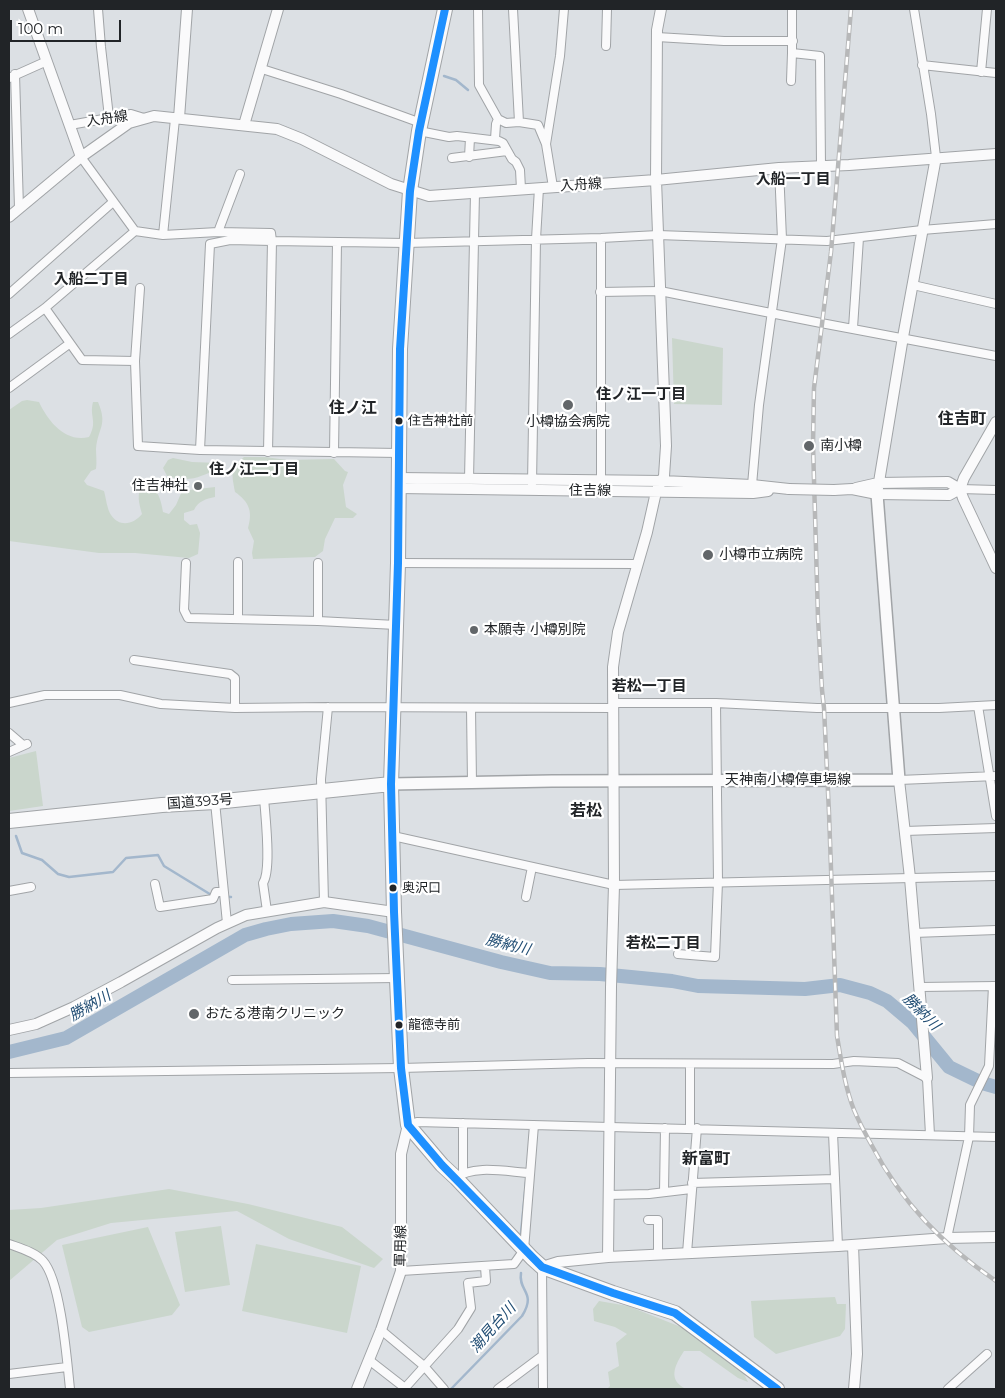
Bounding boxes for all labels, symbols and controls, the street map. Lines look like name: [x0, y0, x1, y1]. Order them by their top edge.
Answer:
scale bar: [12, 10, 124, 42]
text: 100 m: [18, 19, 63, 38]
street label: 入舟線: [85, 108, 129, 130]
district label: 入船一丁目: [756, 171, 830, 189]
street label: 入舟線: [559, 175, 603, 195]
district label: 入船二丁目: [54, 271, 128, 289]
district label: 住ノ江一丁目: [596, 386, 686, 404]
district label: 住ノ江: [329, 398, 377, 418]
marker: 小樽協会病院: [561, 398, 575, 412]
district label: 住吉町: [938, 409, 986, 429]
place label: 住吉神社前: [408, 413, 473, 429]
place label: 小樽協会病院: [526, 414, 610, 430]
marker: 住吉神社前: [394, 416, 404, 426]
place label: 南小樽: [820, 438, 862, 454]
marker: 南小樽: [802, 439, 816, 453]
district label: 住ノ江二丁目: [209, 461, 299, 479]
place label: 住吉神社: [132, 478, 188, 494]
marker: 住吉神社: [192, 480, 204, 492]
street label: 住吉線: [569, 483, 611, 499]
place label: 小樽市立病院: [719, 547, 803, 563]
marker: 小樽市立病院: [701, 548, 715, 562]
place label: 本願寺 小樽別院: [484, 622, 586, 638]
marker: 本願寺 小樽別院: [468, 624, 480, 636]
district label: 若松一丁目: [612, 678, 686, 696]
street label: 天神南小樽停車場線: [725, 772, 851, 788]
street label: 国道393号: [166, 791, 234, 813]
district label: 若松: [570, 801, 602, 821]
place label: 奥沢口: [402, 880, 441, 896]
marker: 奥沢口: [388, 883, 398, 893]
water label: 勝納川: [484, 931, 532, 959]
district label: 若松二丁目: [626, 935, 700, 953]
water label: 勝納川: [66, 987, 114, 1025]
water label: 勝納川: [899, 990, 943, 1034]
place label: おたる港南クリニック: [205, 1006, 345, 1022]
marker: おたる港南クリニック: [187, 1007, 201, 1021]
place label: 龍徳寺前: [408, 1017, 460, 1033]
marker: 龍徳寺前: [394, 1020, 404, 1030]
district label: 新富町: [682, 1149, 730, 1169]
street label: 軍用線: [392, 1225, 410, 1267]
water label: 潮見台川: [466, 1300, 520, 1356]

